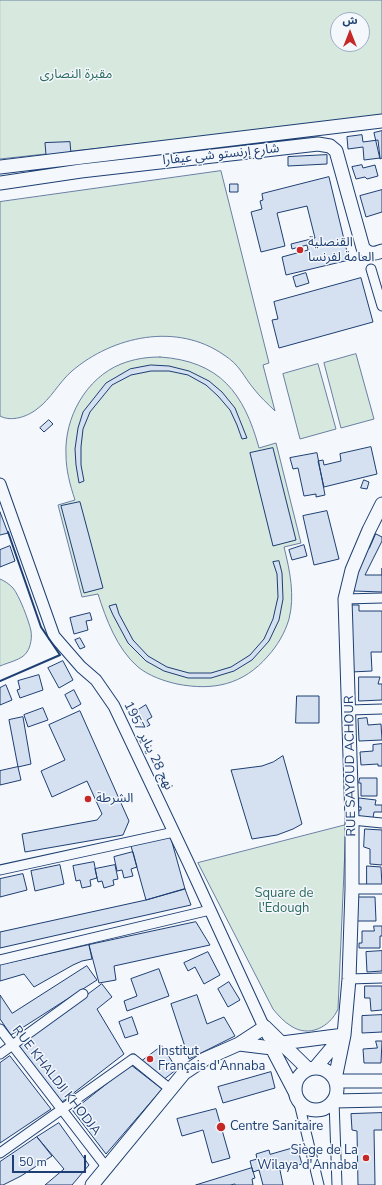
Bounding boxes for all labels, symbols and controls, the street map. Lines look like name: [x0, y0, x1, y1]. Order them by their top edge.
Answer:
north arrow: [330, 12, 370, 52]
text: ش: [342, 13, 358, 28]
park label: مقبرة النصارى: [40, 67, 112, 83]
street label: شارع إرنستو شي عيفارا: [162, 141, 280, 169]
place label: القنصلية العامة لفرنسا: [308, 235, 374, 266]
marker: القنصلية العامة لفرنسا: [295, 245, 305, 255]
street label: RUE SAYOUD ACHOUR: [342, 695, 360, 837]
street label: نهج 28 يناير 1957: [120, 699, 176, 793]
place label: الشرطة: [96, 791, 133, 807]
marker: الشرطة: [83, 794, 93, 804]
park label: Square de l'Edough: [254, 886, 314, 917]
street label: RUE KHALDJI KHODJA: [8, 1023, 104, 1139]
place label: Institut Français d'Annaba: [158, 1044, 265, 1075]
marker: Institut Français d'Annaba: [145, 1054, 155, 1064]
place label: Centre Sanitaire: [230, 1119, 323, 1135]
marker: Centre Sanitaire: [215, 1121, 227, 1133]
place label: Siège de La Wilaya d'Annaba: [257, 1143, 358, 1174]
scale bar: [14, 1147, 88, 1173]
marker: Siège de La Wilaya d'Annaba: [361, 1153, 371, 1163]
text: 50 m: [19, 1154, 47, 1170]

